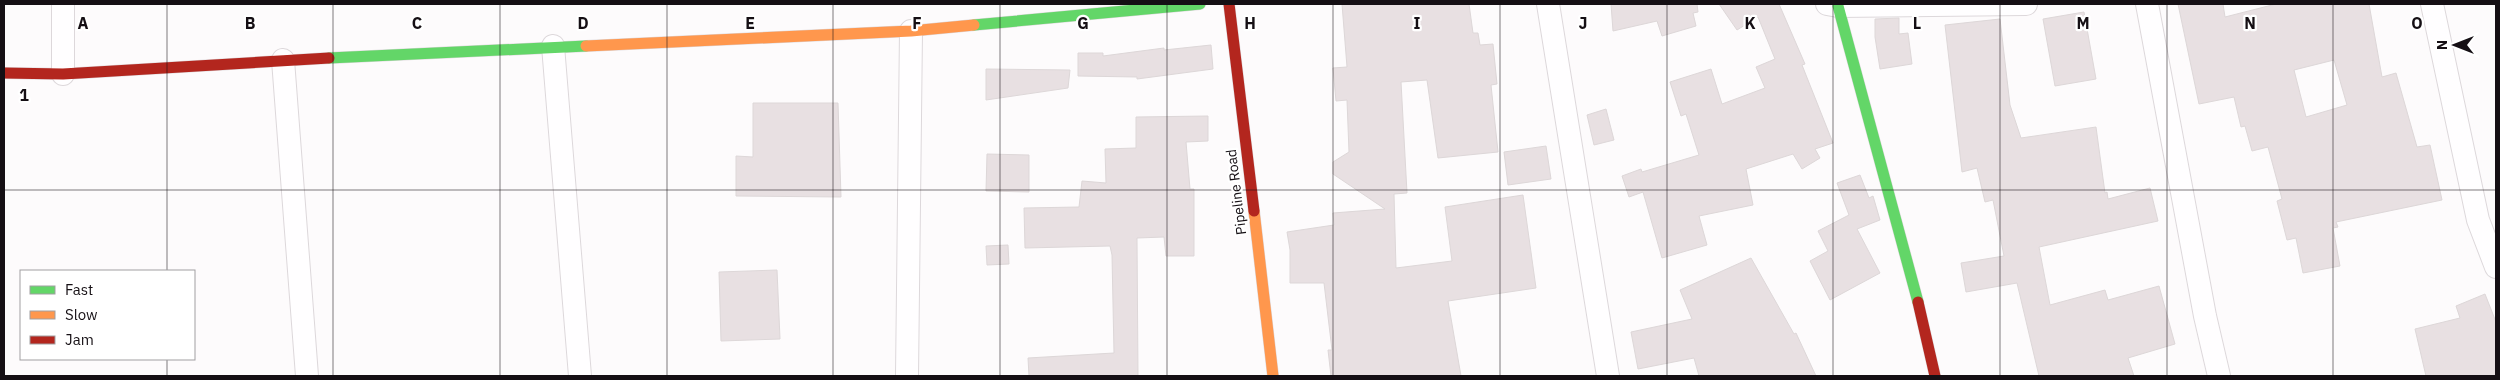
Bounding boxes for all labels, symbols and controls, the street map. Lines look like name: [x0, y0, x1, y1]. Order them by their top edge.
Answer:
text: A: [78, 13, 89, 33]
text: B: [245, 13, 256, 33]
text: C: [412, 13, 422, 33]
text: D: [577, 13, 589, 33]
text: E: [745, 13, 755, 33]
text: F: [912, 13, 922, 33]
text: G: [1077, 13, 1089, 33]
text: H: [1244, 13, 1256, 33]
text: I: [1414, 13, 1421, 33]
text: J: [1579, 13, 1587, 33]
text: K: [1744, 13, 1756, 33]
text: L: [1913, 13, 1921, 33]
text: M: [2076, 13, 2090, 33]
text: N: [2244, 13, 2256, 33]
text: O: [2411, 13, 2423, 33]
north arrow: [2430, 20, 2480, 70]
text: N: [2433, 40, 2451, 50]
text: 1: [19, 85, 29, 105]
street label: Pipeline Road: [1222, 148, 1250, 236]
legend: [20, 270, 195, 360]
text: Fast: [65, 280, 93, 299]
text: Slow: [65, 305, 98, 324]
text: Jam: [65, 330, 94, 349]

